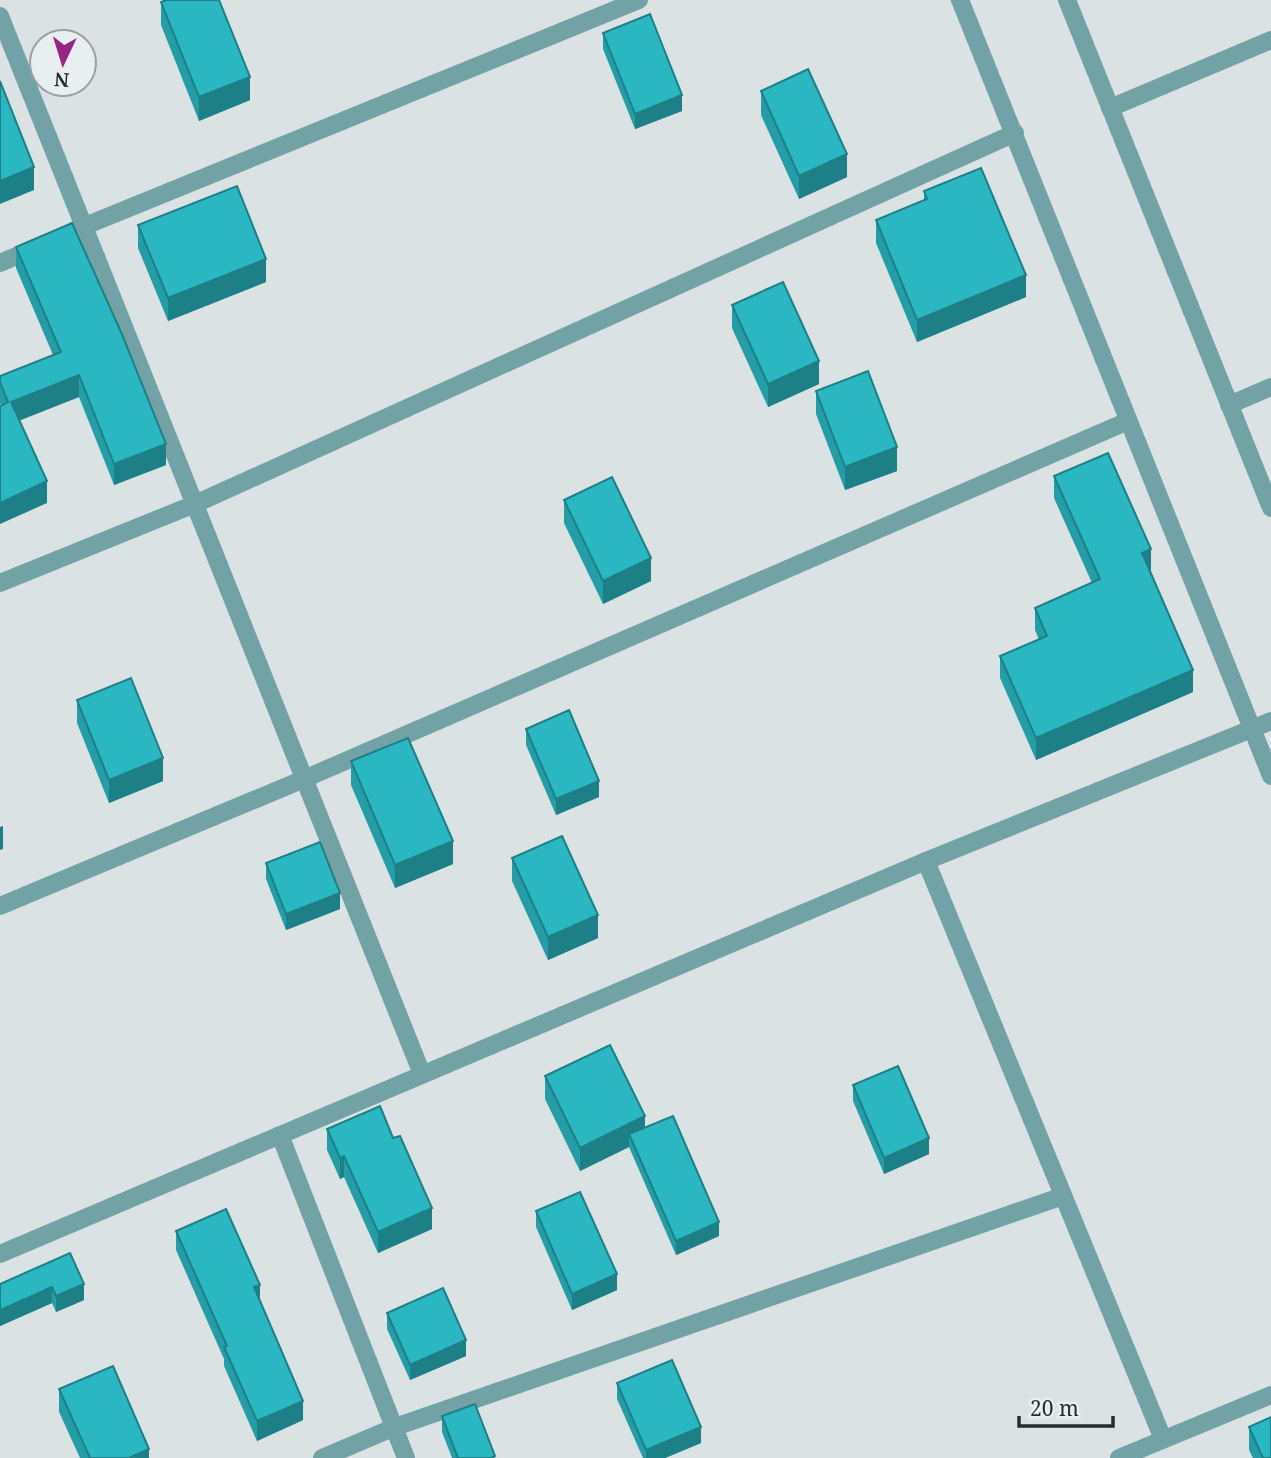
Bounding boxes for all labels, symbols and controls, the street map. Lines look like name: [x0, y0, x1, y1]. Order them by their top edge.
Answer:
north arrow: [28, 28, 98, 98]
text: N: [53, 66, 70, 93]
scale bar: [1019, 1384, 1114, 1428]
text: 20 m: [1030, 1394, 1079, 1422]

